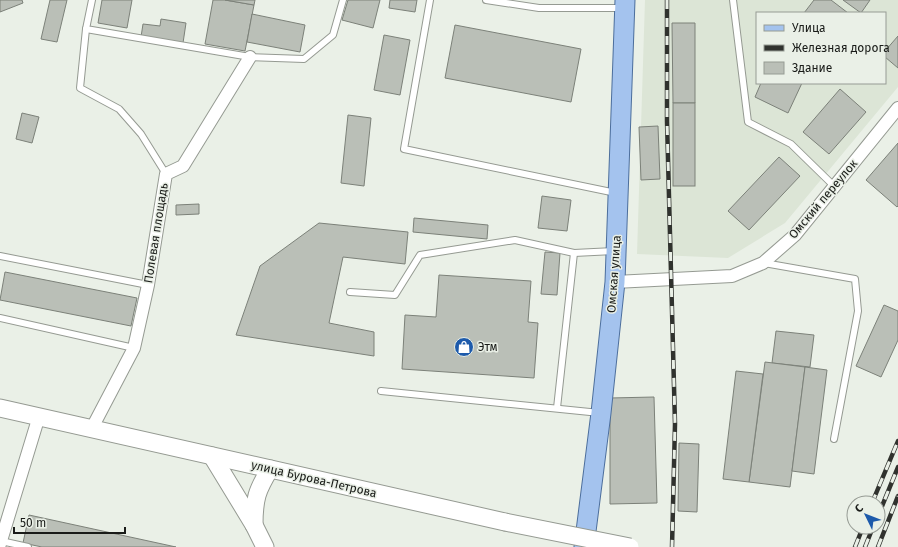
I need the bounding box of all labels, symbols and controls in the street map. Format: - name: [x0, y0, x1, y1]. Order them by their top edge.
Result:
- legend: [756, 12, 886, 84]
- text: Улица: [792, 21, 826, 35]
- text: Железная дорога: [792, 41, 890, 55]
- text: Здание: [792, 61, 832, 75]
- street label: Омский переулок: [786, 156, 861, 241]
- street label: Полевая площадь: [141, 182, 171, 284]
- street label: Омская улица: [604, 235, 624, 313]
- shop icon: Этм: [453, 336, 475, 358]
- place label: Этм: [478, 340, 498, 354]
- street label: улица Бурова-Петрова: [250, 458, 378, 500]
- north arrow: [846, 495, 886, 535]
- text: С: [852, 501, 866, 515]
- scale bar: [14, 509, 125, 535]
- text: 50 m: [20, 516, 46, 530]

